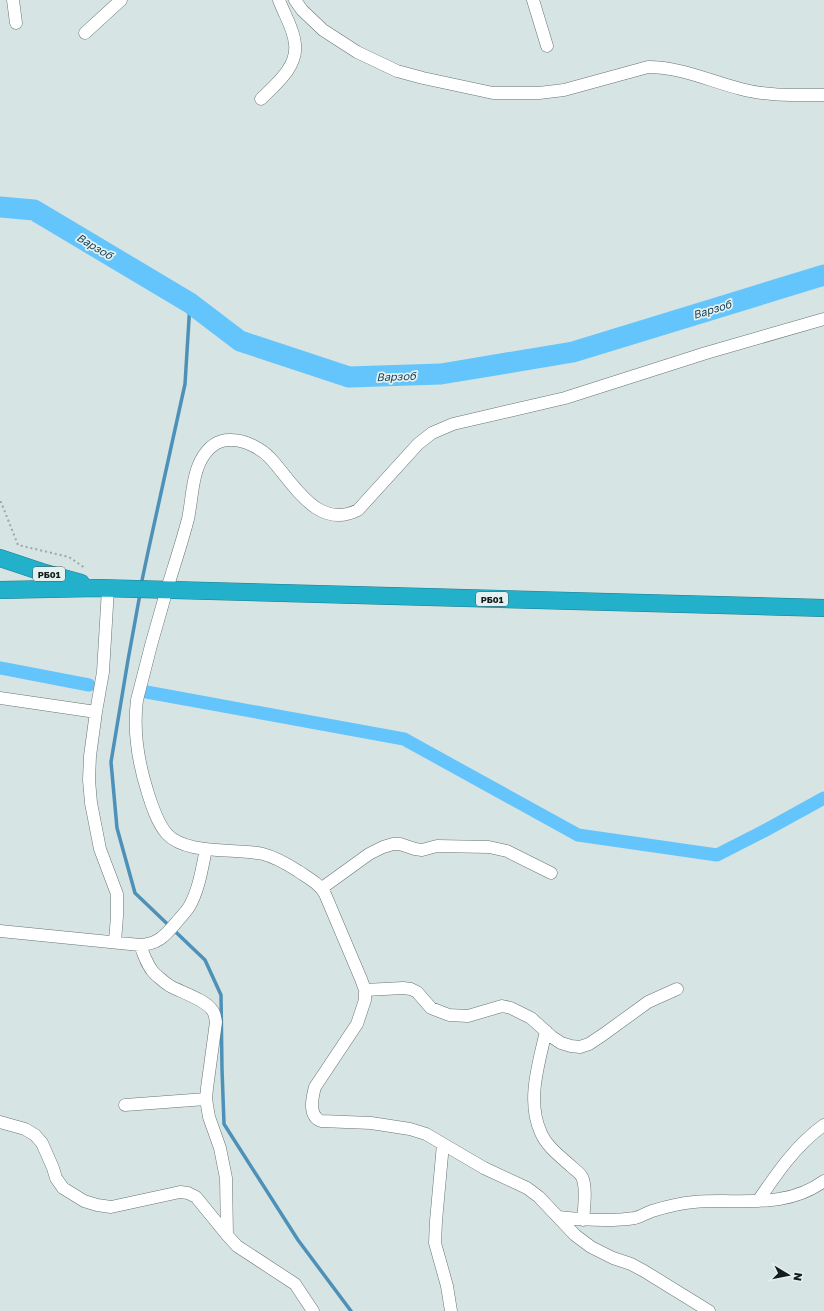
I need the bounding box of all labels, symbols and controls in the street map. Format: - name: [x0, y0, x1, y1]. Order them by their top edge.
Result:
- water label: Варзоб: [74, 230, 116, 263]
- water label: Варзоб: [691, 297, 734, 322]
- water label: Варзоб: [376, 369, 417, 384]
- road number: РБ01: [33, 567, 65, 581]
- road number: РБ01: [476, 592, 508, 606]
- north arrow: [768, 1255, 808, 1295]
- text: N: [791, 1272, 805, 1282]

